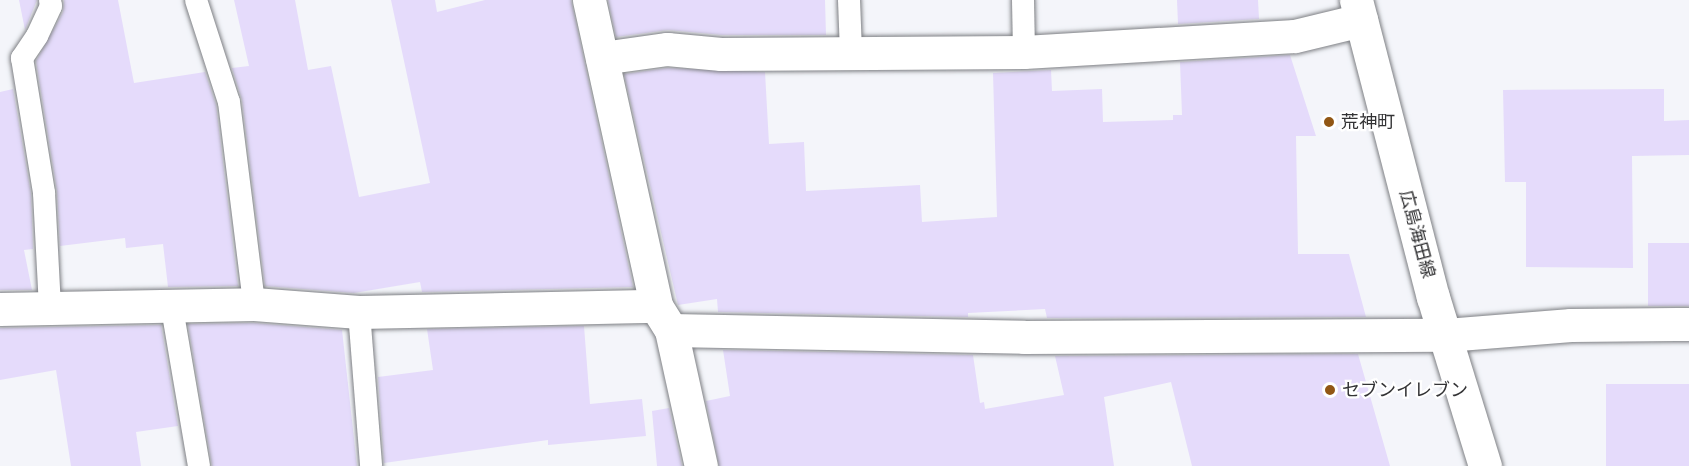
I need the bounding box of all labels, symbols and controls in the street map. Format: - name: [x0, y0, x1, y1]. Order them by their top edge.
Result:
- place label: 荒神町: [1341, 111, 1395, 133]
- marker: 荒神町: [1322, 115, 1336, 129]
- street label: 広島海田線: [1395, 188, 1439, 280]
- place label: セブンイレブン: [1342, 379, 1468, 401]
- marker: セブンイレブン: [1323, 383, 1337, 397]

